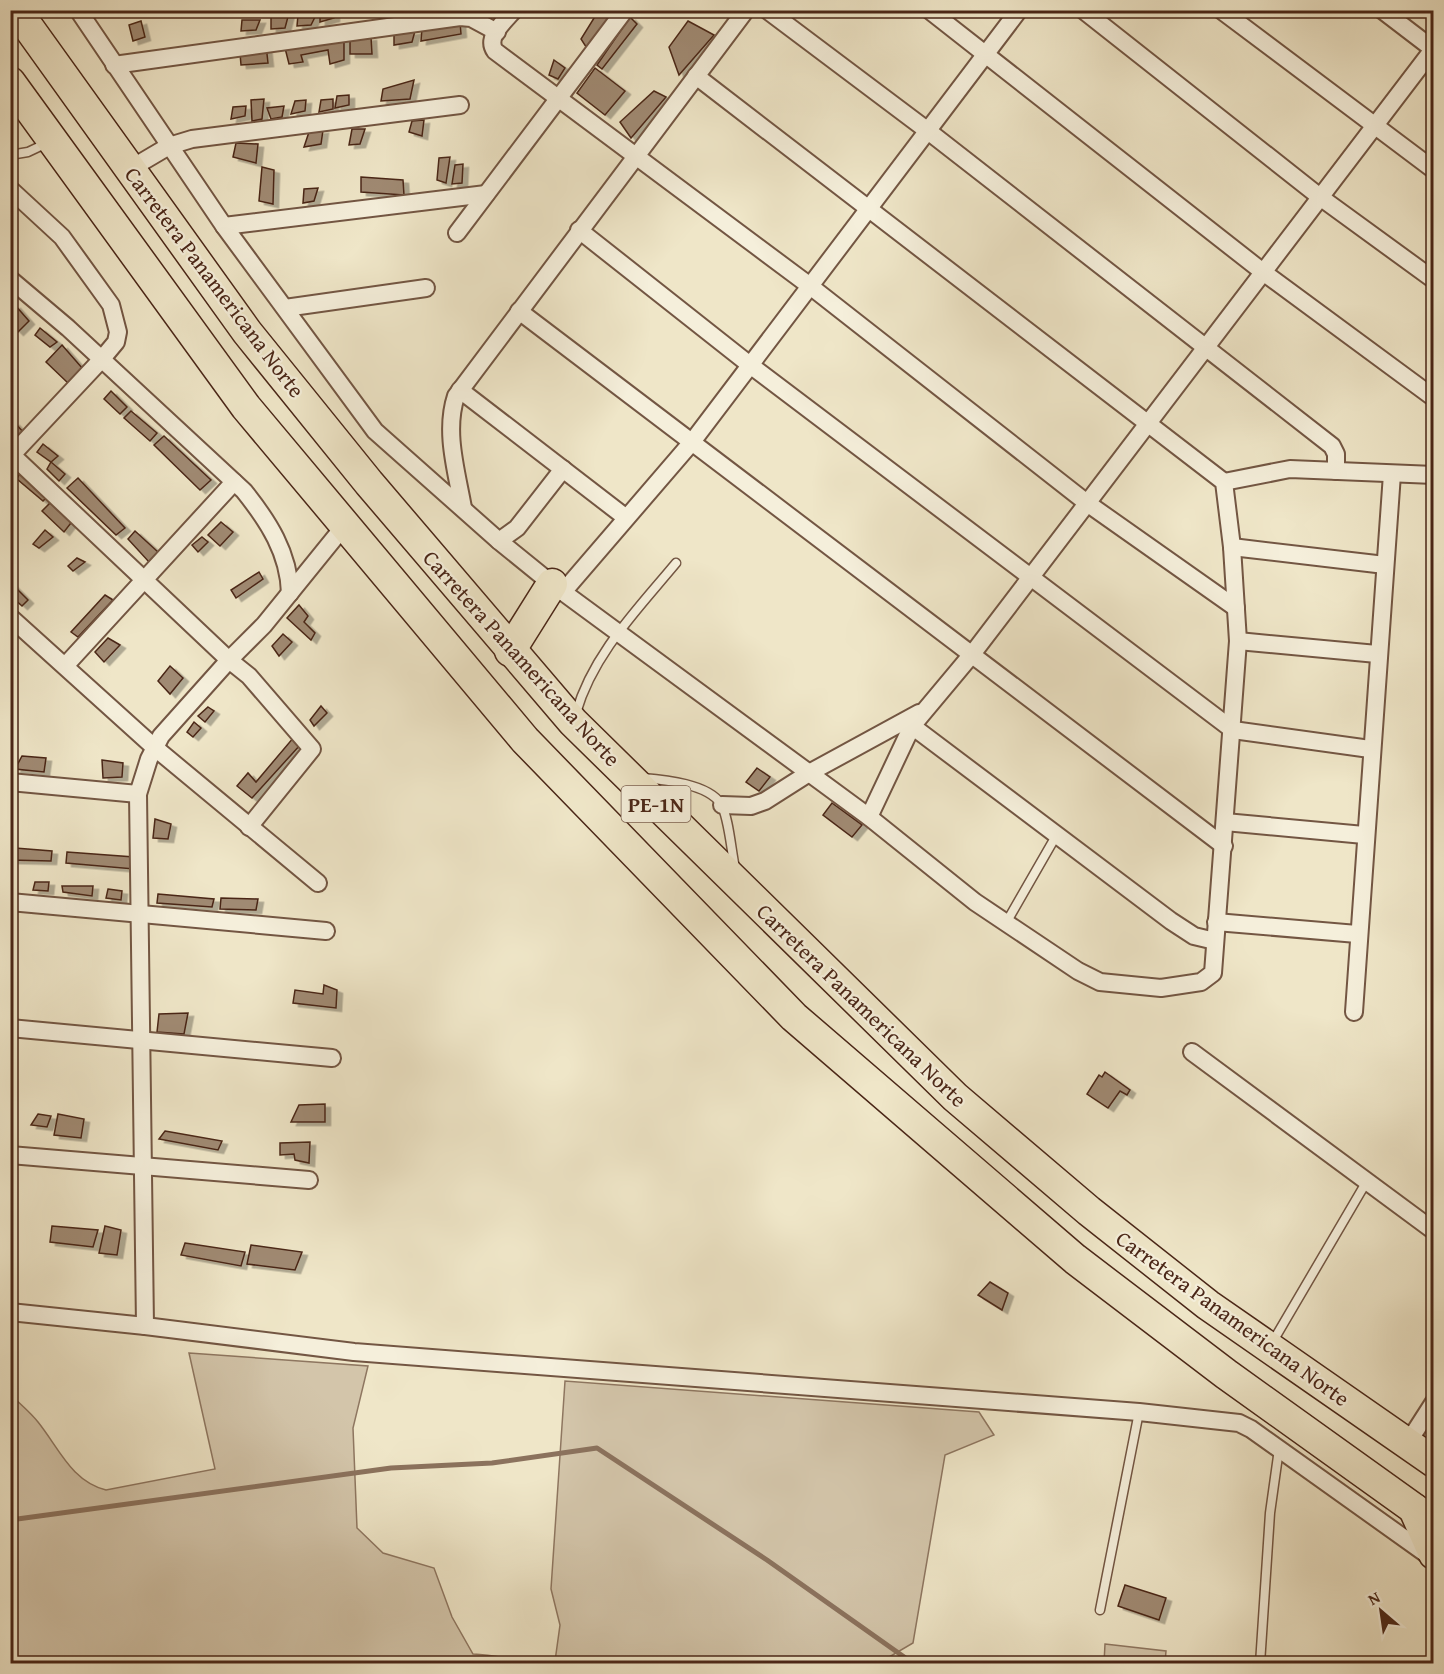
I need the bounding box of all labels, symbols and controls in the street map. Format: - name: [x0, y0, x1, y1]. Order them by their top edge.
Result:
- street label: Carretera Panamericana Norte: [117, 160, 313, 404]
- street label: Carretera Panamericana Norte: [416, 543, 628, 773]
- road number: PE-1N: [622, 786, 690, 822]
- street label: Carretera Panamericana Norte: [750, 896, 974, 1114]
- street label: Carretera Panamericana Norte: [1110, 1222, 1356, 1414]
- north arrow: [1351, 1581, 1411, 1641]
- text: N: [1363, 1585, 1384, 1611]

